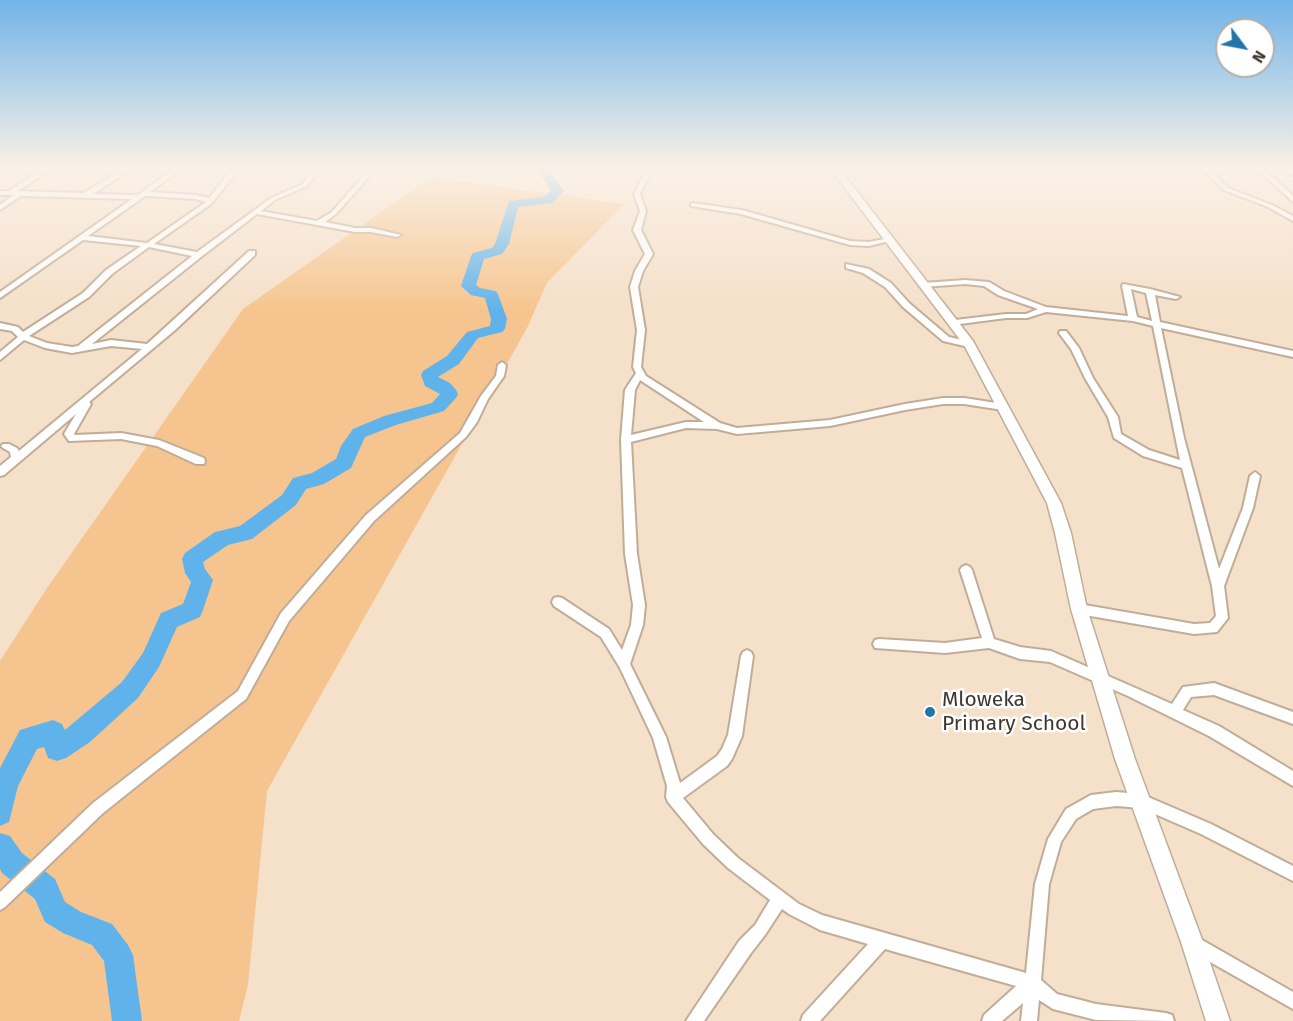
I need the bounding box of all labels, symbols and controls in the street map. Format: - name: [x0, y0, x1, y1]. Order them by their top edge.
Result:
- north arrow: [1215, 18, 1275, 78]
- text: N: [1248, 47, 1270, 66]
- place label: Mloweka Primary School: [942, 687, 1086, 737]
- marker: Mloweka Primary School: [923, 705, 937, 719]

